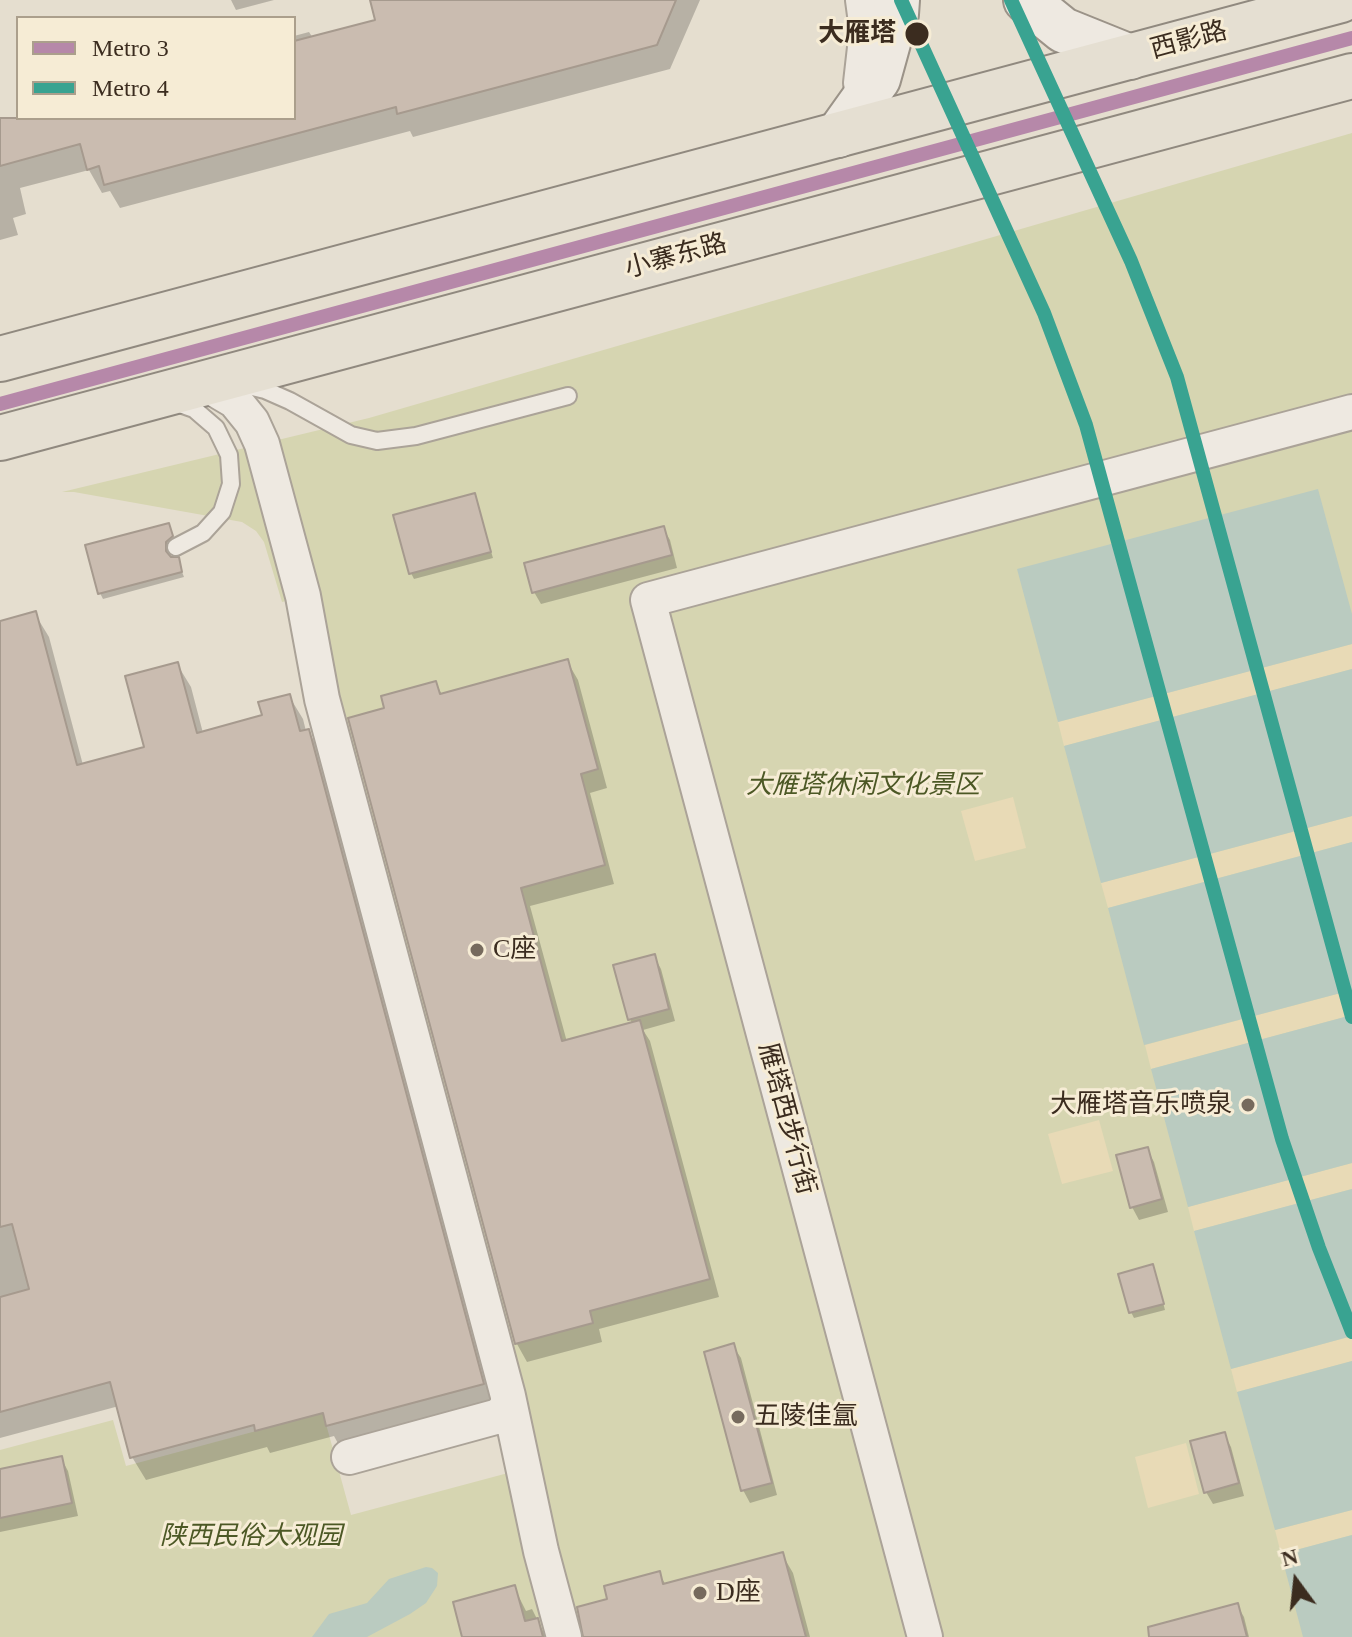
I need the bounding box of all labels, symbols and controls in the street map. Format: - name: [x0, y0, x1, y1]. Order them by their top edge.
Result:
- legend: [16, 16, 296, 120]
- street label: 西影路: [1147, 16, 1231, 66]
- place label: 大雁塔: [818, 18, 896, 50]
- marker: 大雁塔: [903, 20, 931, 48]
- text: Metro 3: [92, 35, 169, 61]
- text: Metro 4: [92, 75, 169, 101]
- street label: 小寨东路: [622, 228, 730, 286]
- park label: 大雁塔休闲文化景区: [746, 770, 980, 802]
- place label: C座: [493, 934, 536, 966]
- marker: C座: [468, 941, 486, 959]
- street label: 雁塔西步行街: [751, 1040, 821, 1198]
- place label: 大雁塔音乐喷泉: [1050, 1089, 1232, 1121]
- marker: 大雁塔音乐喷泉: [1239, 1096, 1257, 1114]
- place label: 五陵佳氲: [754, 1401, 858, 1433]
- marker: 五陵佳氲: [729, 1408, 747, 1426]
- park label: 陕西民俗大观园: [160, 1521, 342, 1553]
- north arrow: [1256, 1541, 1336, 1621]
- text: N: [1279, 1543, 1301, 1571]
- place label: D座: [716, 1577, 761, 1609]
- marker: D座: [691, 1584, 709, 1602]

